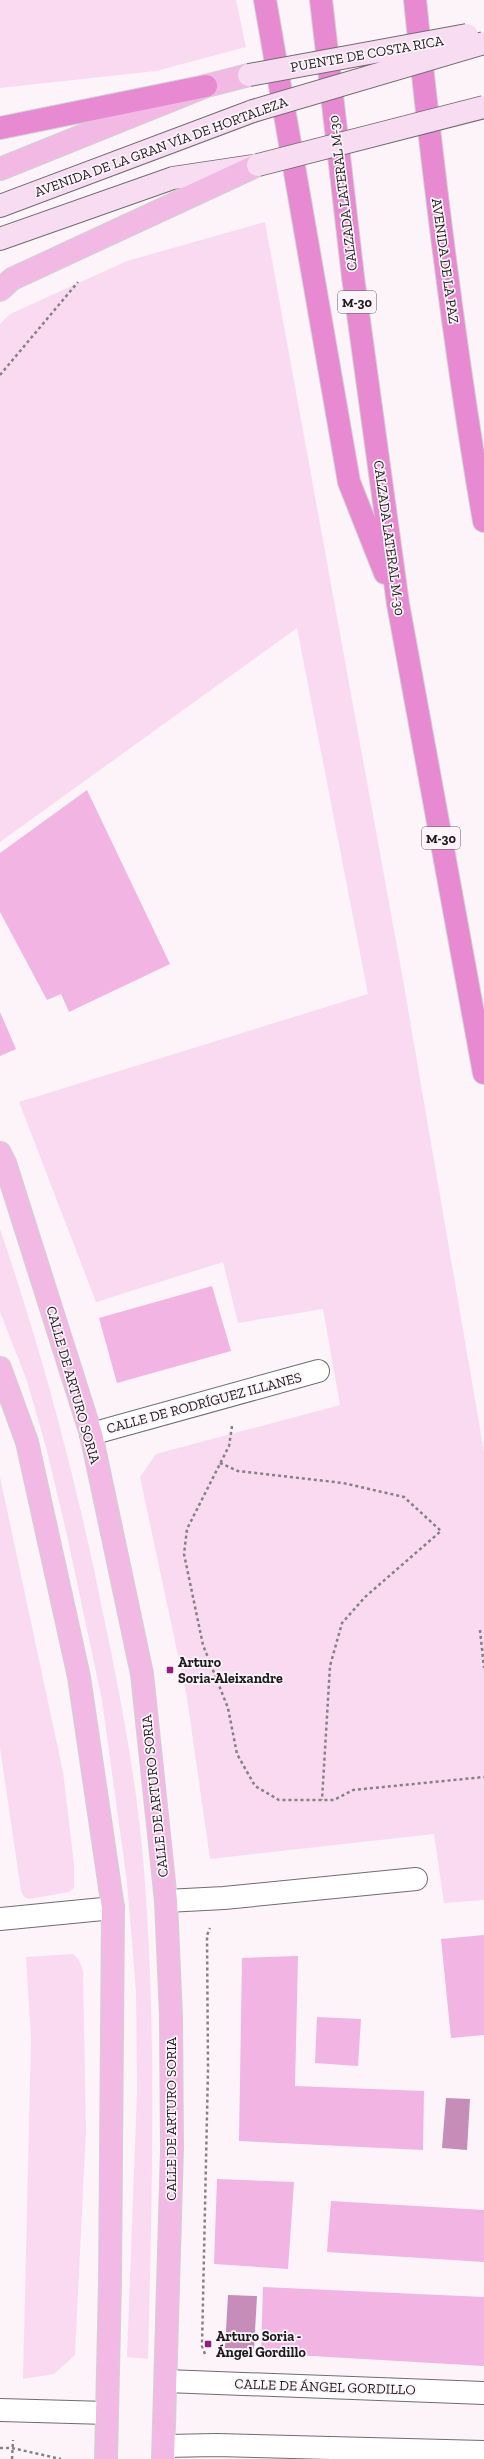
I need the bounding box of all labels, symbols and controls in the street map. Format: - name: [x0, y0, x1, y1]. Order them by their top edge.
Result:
- street label: PUENTE DE COSTA RICA: [289, 32, 446, 76]
- street label: AVENIDA DE LA GRAN VÍA DE HORTALEZA: [32, 93, 291, 201]
- street label: CALZADA LATERAL M-30: [325, 114, 361, 272]
- street label: AVENIDA DE LA PAZ: [428, 197, 462, 325]
- road number: M-30: [338, 291, 376, 313]
- street label: CALZADA LATERAL M-30: [370, 459, 408, 617]
- road number: M-30: [422, 827, 460, 849]
- street label: CALLE DE ARTURO SORIA: [42, 1304, 104, 1467]
- street label: CALLE DE RODRÍGUEZ ILLANES: [105, 1369, 303, 1437]
- place label: Arturo Soria-Aleixandre: [178, 1654, 283, 1687]
- marker: Arturo Soria-Aleixandre: [165, 1665, 175, 1675]
- street label: CALLE DE ARTURO SORIA: [138, 1713, 172, 1878]
- street label: CALLE DE ARTURO SORIA: [163, 2036, 180, 2201]
- place label: Arturo Soria - Ángel Gordillo: [216, 2328, 306, 2361]
- marker: Arturo Soria - Ángel Gordillo: [203, 2339, 213, 2349]
- street label: CALLE DE ÁNGEL GORDILLO: [234, 2375, 416, 2399]

